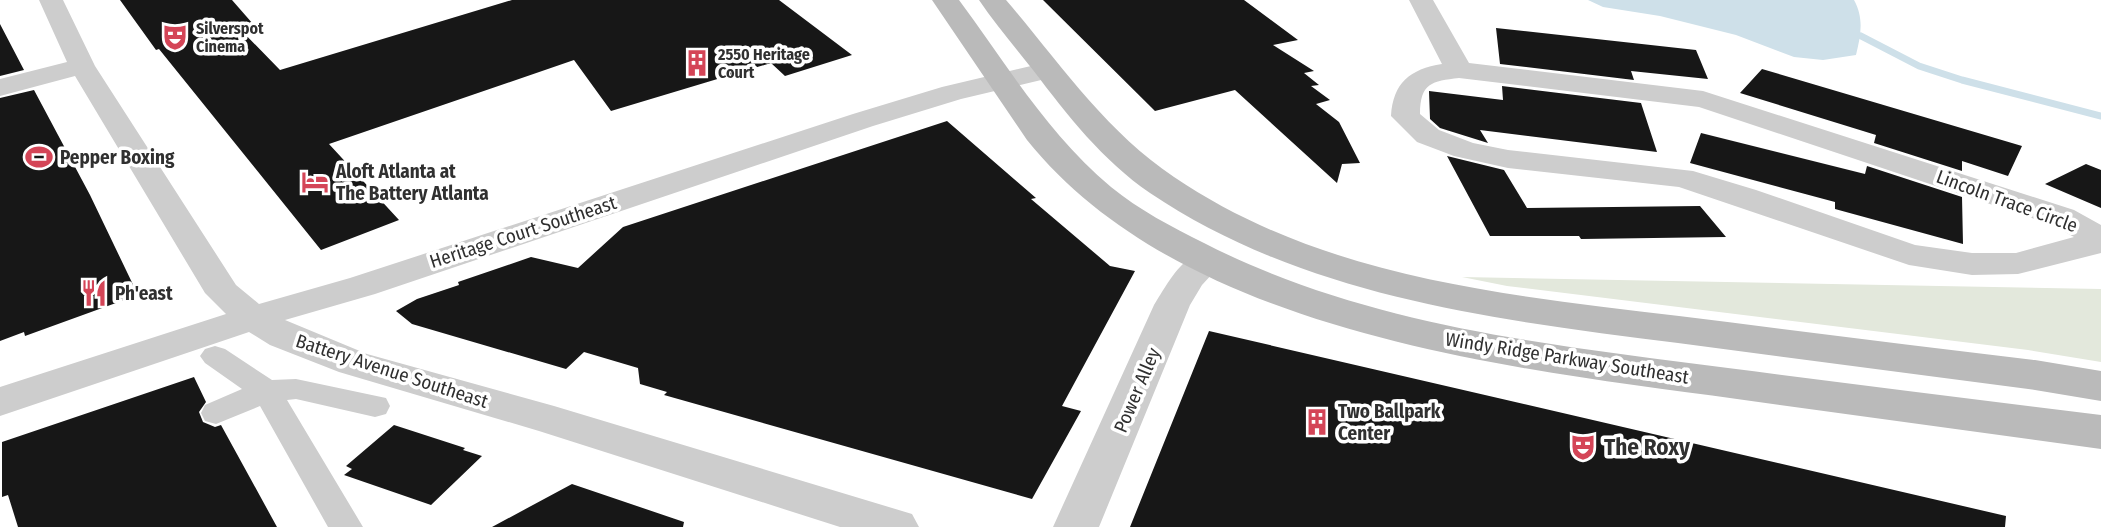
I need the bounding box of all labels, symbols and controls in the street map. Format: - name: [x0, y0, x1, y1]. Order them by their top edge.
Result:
- place label: Silverspot Cinema: [196, 19, 264, 56]
- theatre icon: Silverspot Cinema: [160, 22, 190, 52]
- place label: 2550 Heritage Court: [717, 45, 810, 82]
- building icon: 2550 Heritage Court: [682, 48, 712, 78]
- sports icon: Pepper Boxing: [24, 142, 54, 172]
- place label: Pepper Boxing: [60, 146, 175, 169]
- place label: Aloft Atlanta at The Battery Atlanta: [335, 160, 489, 205]
- street label: Lincoln Trace Circle: [1933, 165, 2081, 237]
- hotel icon: Aloft Atlanta at The Battery Atlanta: [300, 167, 330, 197]
- street label: Heritage Court Southeast: [427, 191, 620, 273]
- restaurant icon: Ph'east: [79, 278, 109, 308]
- place label: Ph'east: [115, 282, 173, 305]
- street label: Windy Ridge Parkway Southeast: [1444, 327, 1691, 389]
- street label: Battery Avenue Southeast: [293, 329, 492, 413]
- street label: Power Alley: [1109, 344, 1165, 436]
- place label: Two Ballpark Center: [1338, 400, 1441, 445]
- building icon: Two Ballpark Center: [1302, 407, 1332, 437]
- theatre icon: The Roxy: [1568, 432, 1598, 462]
- place label: The Roxy: [1604, 433, 1691, 461]

